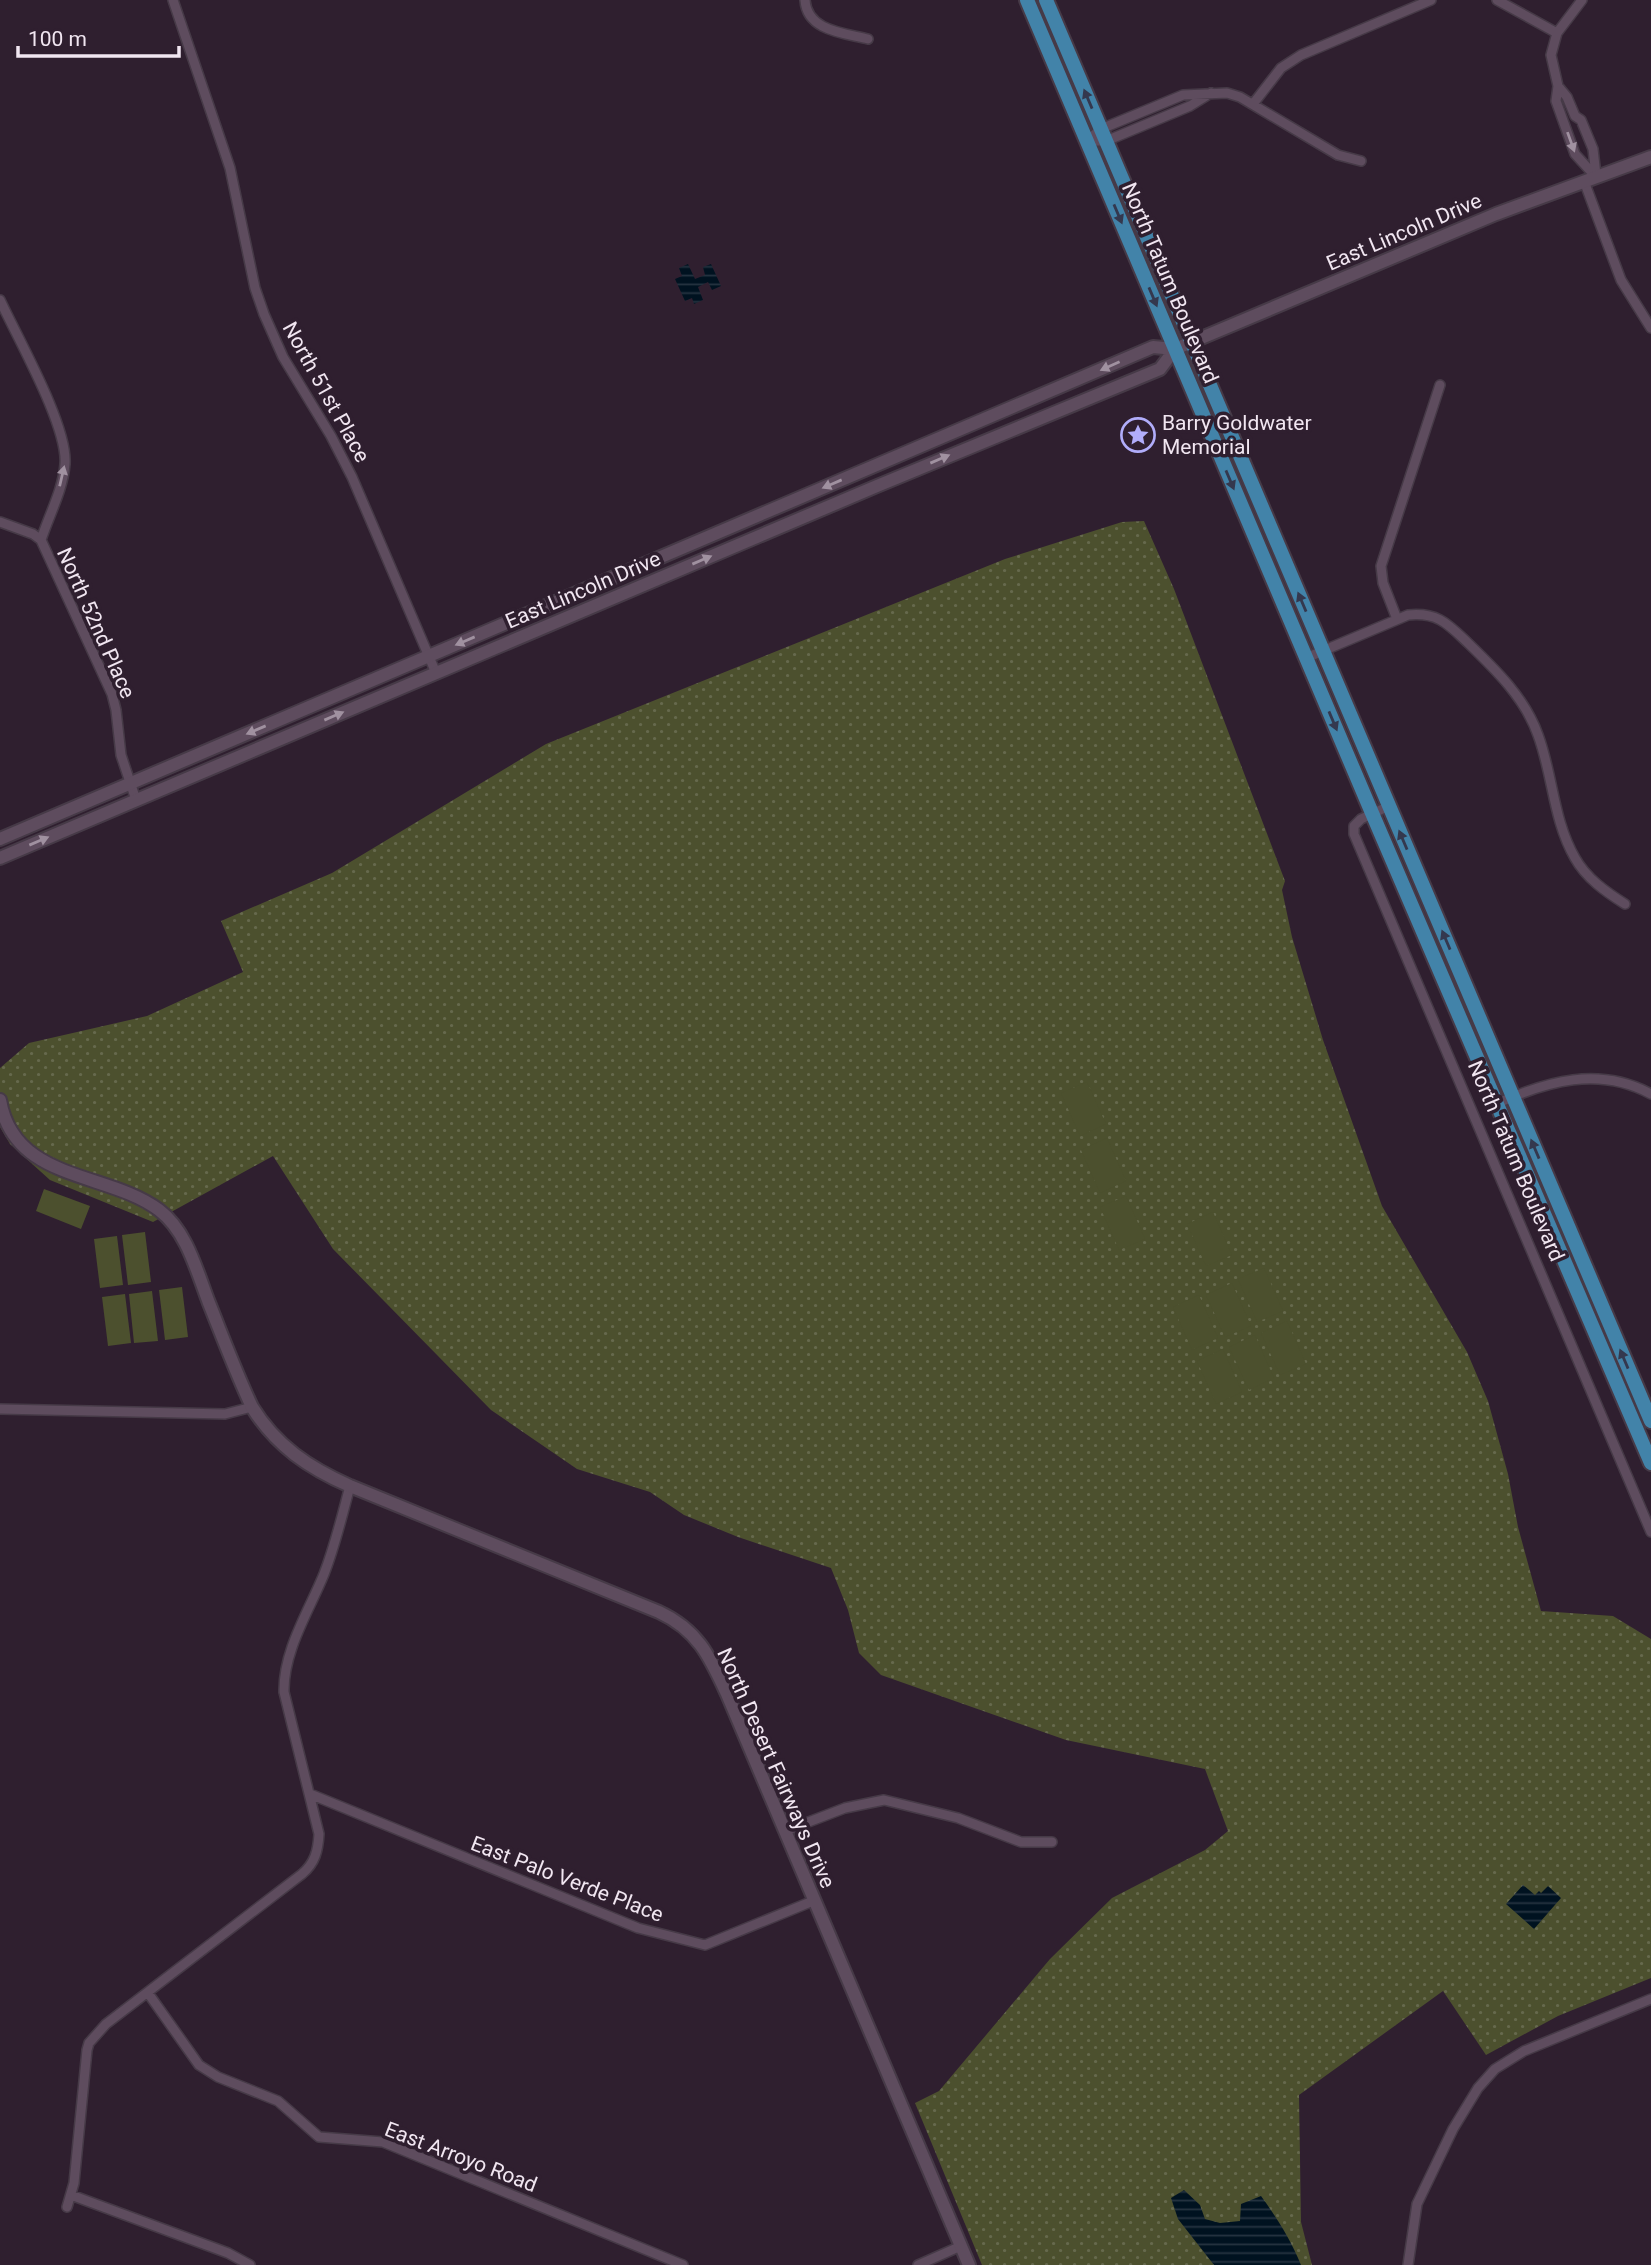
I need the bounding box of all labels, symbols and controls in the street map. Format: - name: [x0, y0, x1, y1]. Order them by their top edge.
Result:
- scale bar: [18, 14, 178, 58]
- text: 100 m: [28, 27, 87, 51]
- one-way arrow: [1082, 89, 1093, 110]
- one-way arrow: [1566, 132, 1577, 153]
- street label: North Tatum Boulevard: [1117, 179, 1223, 387]
- street label: East Lincoln Drive: [1323, 188, 1485, 276]
- one-way arrow: [1112, 204, 1124, 224]
- one-way arrow: [1147, 286, 1158, 307]
- street label: North 51st Place: [278, 318, 374, 466]
- one-way arrow: [1100, 361, 1121, 372]
- place label: Barry Goldwater Memorial: [1162, 411, 1312, 459]
- place icon: Barry Goldwater Memorial: [1119, 416, 1157, 454]
- one-way arrow: [929, 453, 950, 464]
- one-way arrow: [57, 465, 68, 487]
- one-way arrow: [1225, 469, 1236, 490]
- one-way arrow: [822, 479, 843, 490]
- street label: North 52nd Place: [52, 544, 140, 702]
- street label: East Lincoln Drive: [502, 546, 664, 634]
- one-way arrow: [692, 555, 713, 566]
- one-way arrow: [1297, 591, 1308, 612]
- one-way arrow: [455, 636, 476, 647]
- one-way arrow: [324, 710, 345, 721]
- one-way arrow: [1327, 711, 1339, 731]
- one-way arrow: [246, 724, 266, 736]
- one-way arrow: [1398, 829, 1409, 850]
- one-way arrow: [29, 836, 50, 847]
- one-way arrow: [1440, 930, 1452, 950]
- street label: North Tatum Boulevard: [1463, 1057, 1569, 1265]
- one-way arrow: [1529, 1139, 1540, 1160]
- one-way arrow: [1618, 1348, 1629, 1369]
- street label: North Desert Fairways Drive: [712, 1644, 840, 1892]
- street label: East Palo Verde Place: [467, 1831, 667, 1927]
- street label: East Arroyo Road: [382, 2117, 540, 2197]

